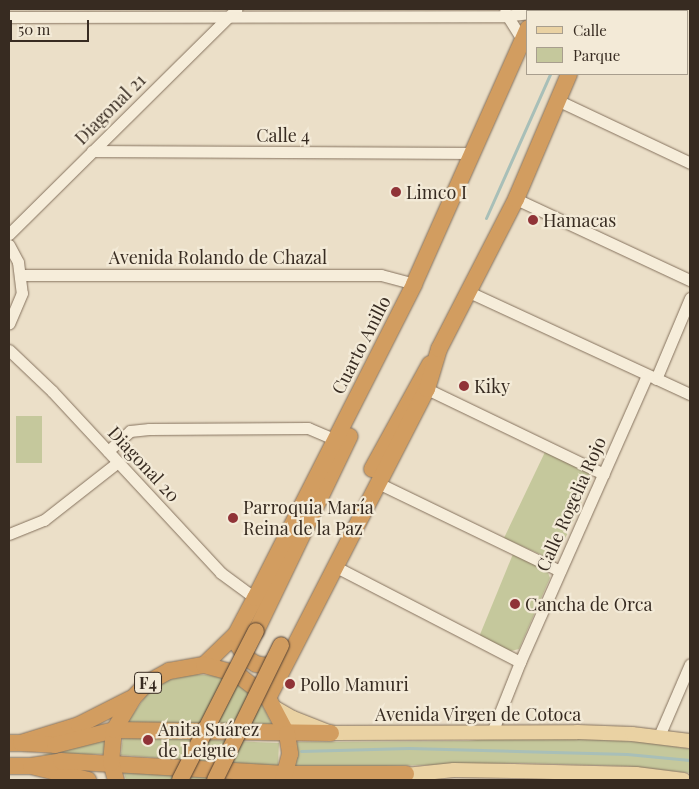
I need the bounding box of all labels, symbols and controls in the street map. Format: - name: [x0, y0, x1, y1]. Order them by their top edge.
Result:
- scale bar: [12, 10, 91, 42]
- legend: [526, 10, 689, 75]
- text: 50 m: [18, 19, 50, 39]
- text: Calle: [573, 20, 607, 40]
- text: Parque: [573, 45, 620, 65]
- street label: Diagonal 21: [70, 69, 150, 149]
- street label: Calle 4: [256, 124, 310, 146]
- place label: Limco I: [406, 181, 467, 203]
- marker: Limco I: [390, 186, 402, 198]
- place label: Hamacas: [543, 209, 616, 231]
- marker: Hamacas: [527, 214, 539, 226]
- street label: Avenida Rolando de Chazal: [109, 246, 327, 268]
- street label: Cuarto Anillo: [327, 292, 395, 398]
- place label: Kiky: [474, 375, 510, 397]
- marker: Kiky: [458, 380, 470, 392]
- street label: Diagonal 20: [104, 422, 184, 506]
- street label: Calle Rogelia Rojo: [532, 433, 610, 575]
- place label: Parroquia María Reina de la Paz: [243, 497, 374, 540]
- marker: Parroquia María Reina de la Paz: [227, 512, 239, 524]
- place label: Cancha de Orca: [525, 593, 653, 615]
- marker: Cancha de Orca: [509, 598, 521, 610]
- road number: F4: [133, 670, 163, 696]
- place label: Pollo Mamuri: [300, 673, 409, 695]
- marker: Pollo Mamuri: [284, 678, 296, 690]
- street label: Avenida Virgen de Cotoca: [374, 703, 582, 725]
- place label: Anita Suárez de Leigue: [158, 719, 260, 762]
- marker: Anita Suárez de Leigue: [142, 734, 154, 746]

